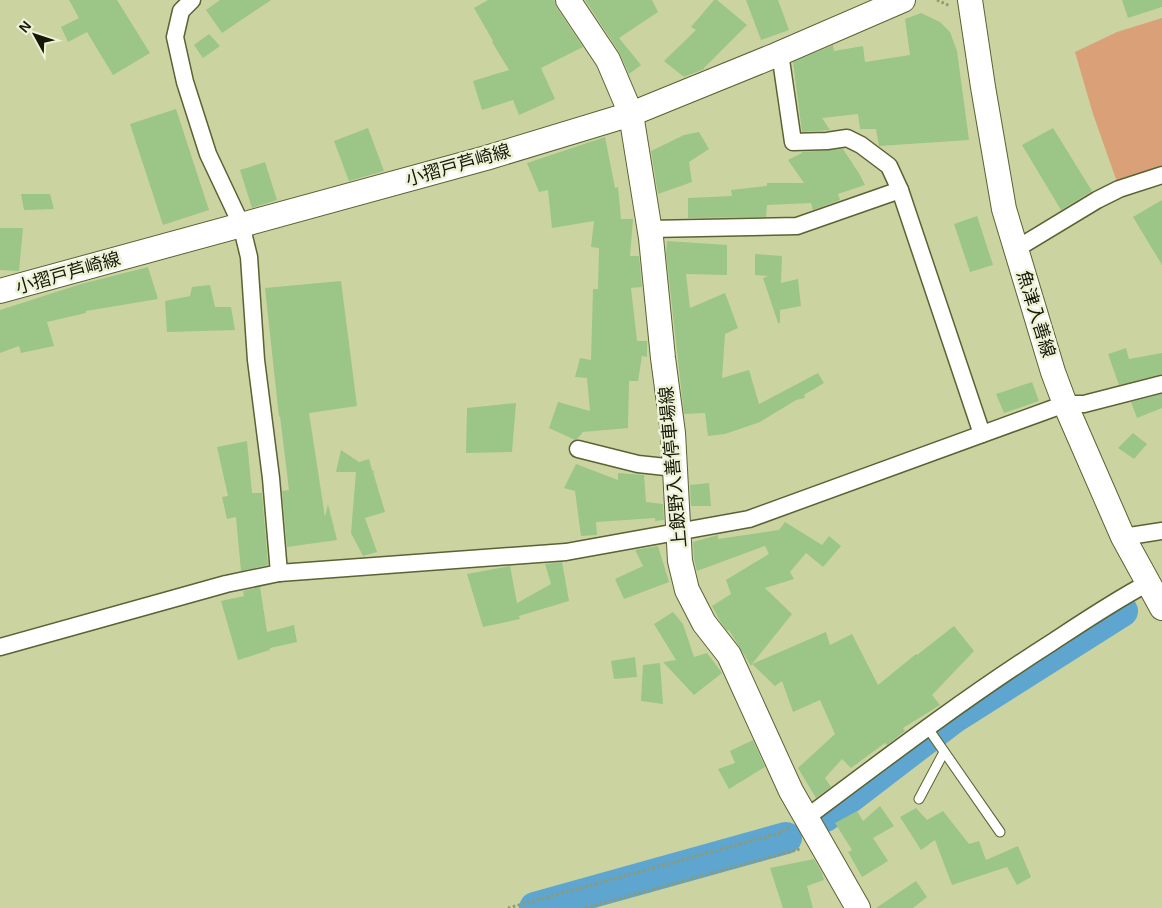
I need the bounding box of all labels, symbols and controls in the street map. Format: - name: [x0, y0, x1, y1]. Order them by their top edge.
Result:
- north arrow: [10, 10, 60, 60]
- text: N: [16, 18, 34, 36]
- street label: 小摺戸芦崎線: [403, 141, 513, 189]
- street label: 小摺戸芦崎線: [13, 249, 123, 297]
- street label: 魚津入善線: [1013, 268, 1059, 360]
- street label: 上飯野入善停車場線: [656, 385, 690, 549]

